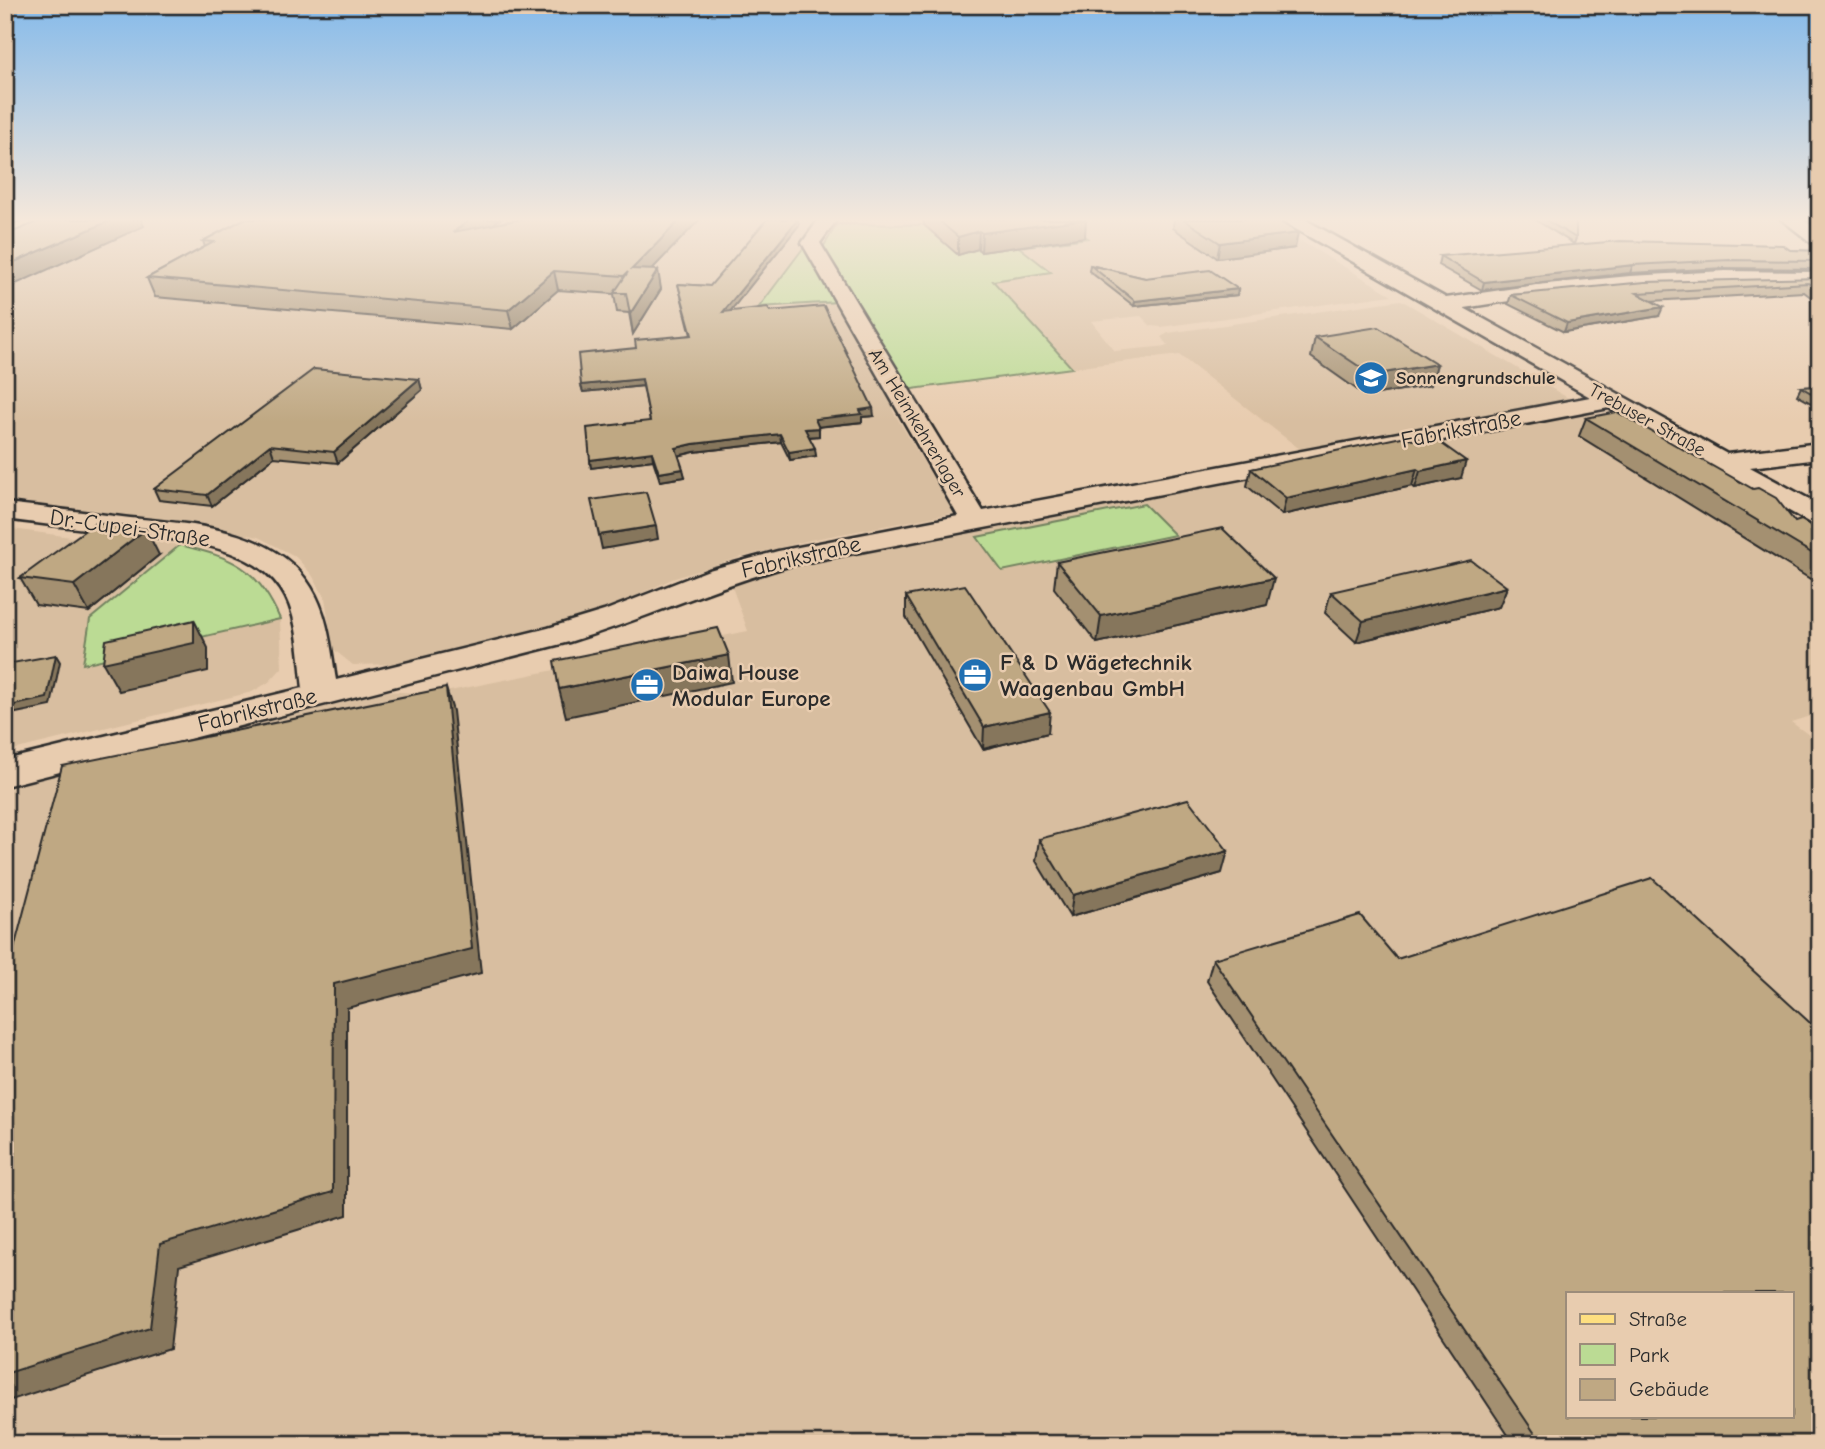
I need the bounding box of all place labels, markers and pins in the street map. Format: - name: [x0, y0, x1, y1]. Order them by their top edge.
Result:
- school or university icon: Sonnengrundschule: [1352, 359, 1390, 397]
- place label: Sonnengrundschule: [1396, 367, 1555, 389]
- place label: F & D Wägetechnik Waagenbau GmbH: [1000, 649, 1192, 702]
- office icon: F & D Wägetechnik Waagenbau GmbH: [956, 656, 994, 694]
- place label: Daiwa House Modular Europe: [672, 659, 831, 712]
- office icon: Daiwa House Modular Europe: [628, 666, 666, 704]

